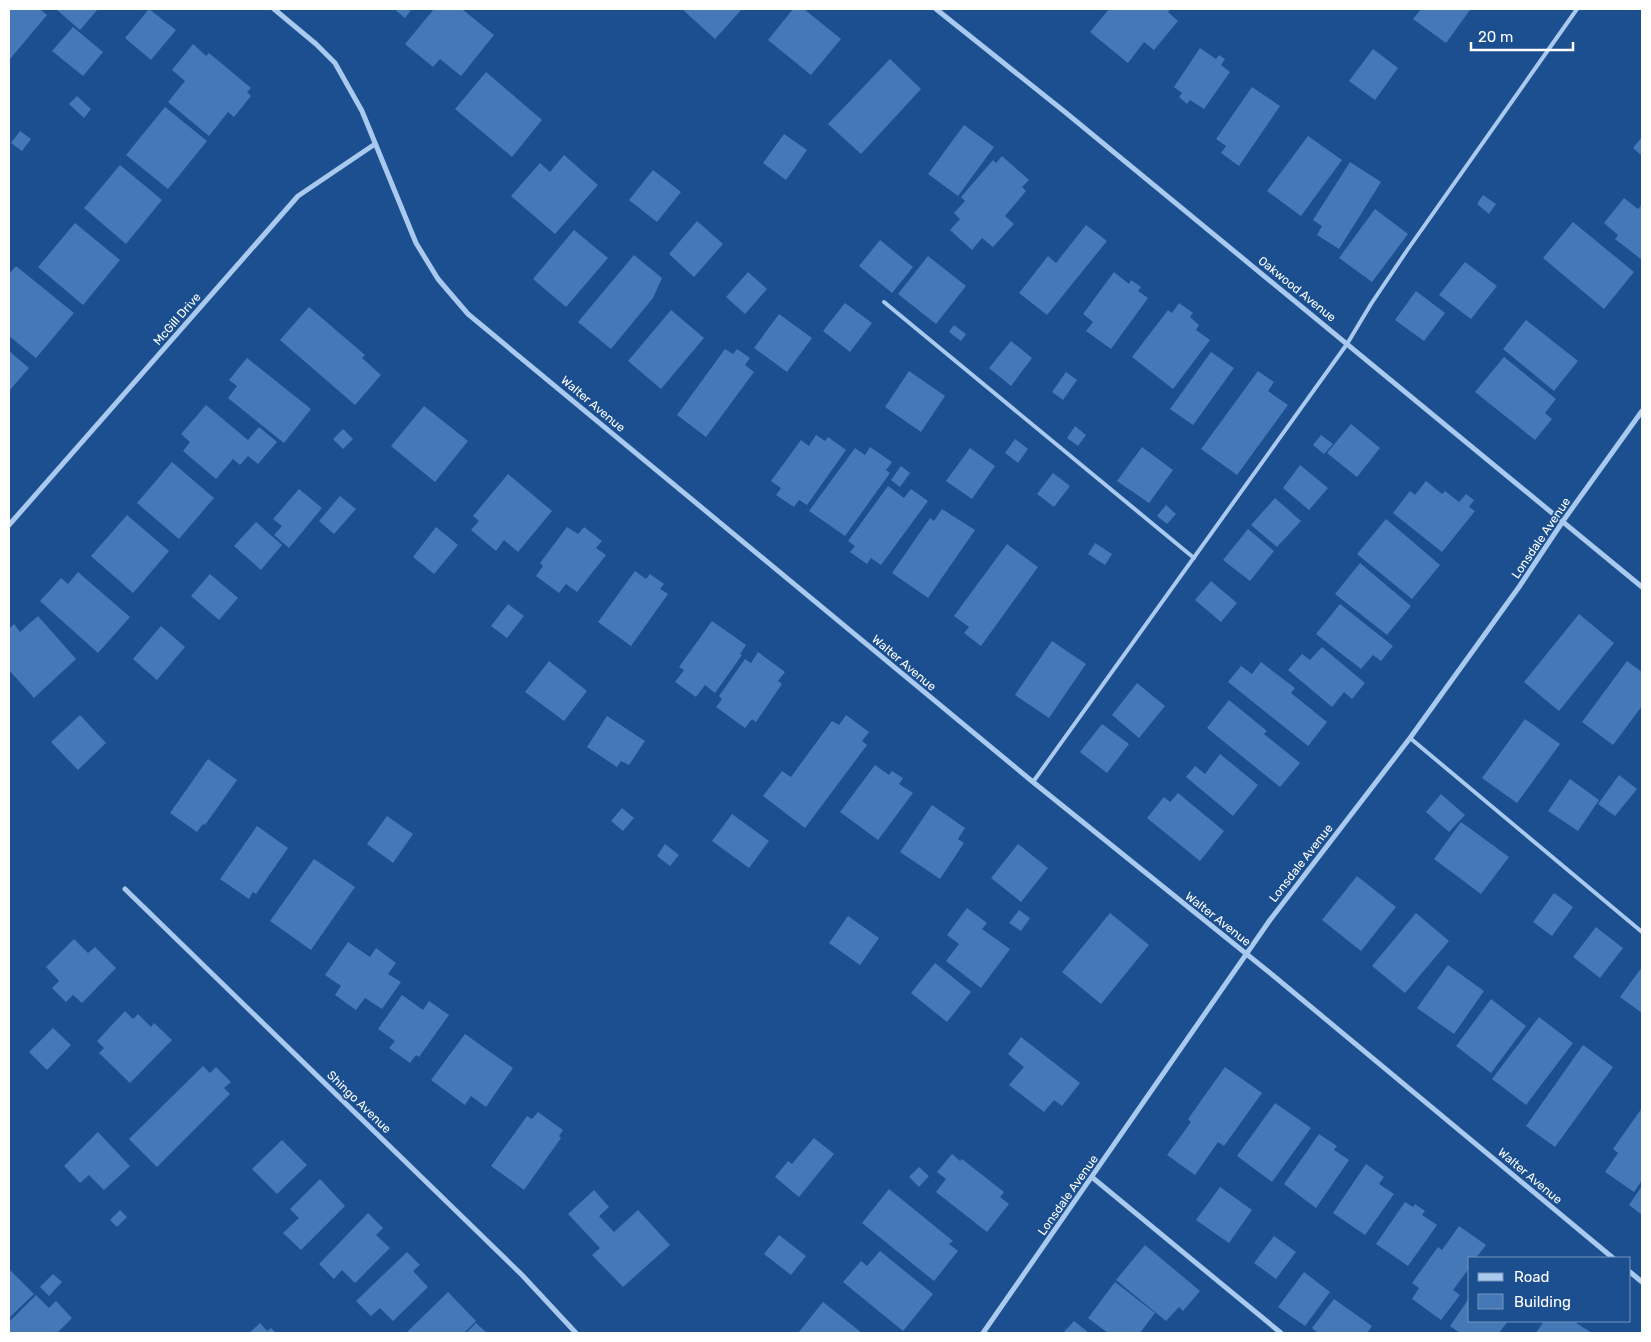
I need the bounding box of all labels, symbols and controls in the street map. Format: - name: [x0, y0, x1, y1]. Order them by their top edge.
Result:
- scale bar: [1471, 20, 1574, 52]
- text: 20 m: [1478, 28, 1513, 46]
- street label: Oakwood Avenue: [1255, 253, 1339, 325]
- street label: McGill Drive: [150, 290, 204, 348]
- street label: Walter Avenue: [558, 373, 628, 435]
- street label: Lonsdale Avenue: [1509, 494, 1574, 581]
- street label: Walter Avenue: [869, 632, 939, 694]
- street label: Lonsdale Avenue: [1266, 821, 1336, 905]
- street label: Walter Avenue: [1182, 889, 1254, 949]
- street label: Shingo Avenue: [324, 1068, 394, 1136]
- street label: Walter Avenue: [1495, 1145, 1565, 1207]
- street label: Lonsdale Avenue: [1035, 1152, 1101, 1238]
- legend: [1468, 1257, 1631, 1322]
- text: Road: [1514, 1268, 1550, 1286]
- text: Building: [1514, 1293, 1571, 1311]

